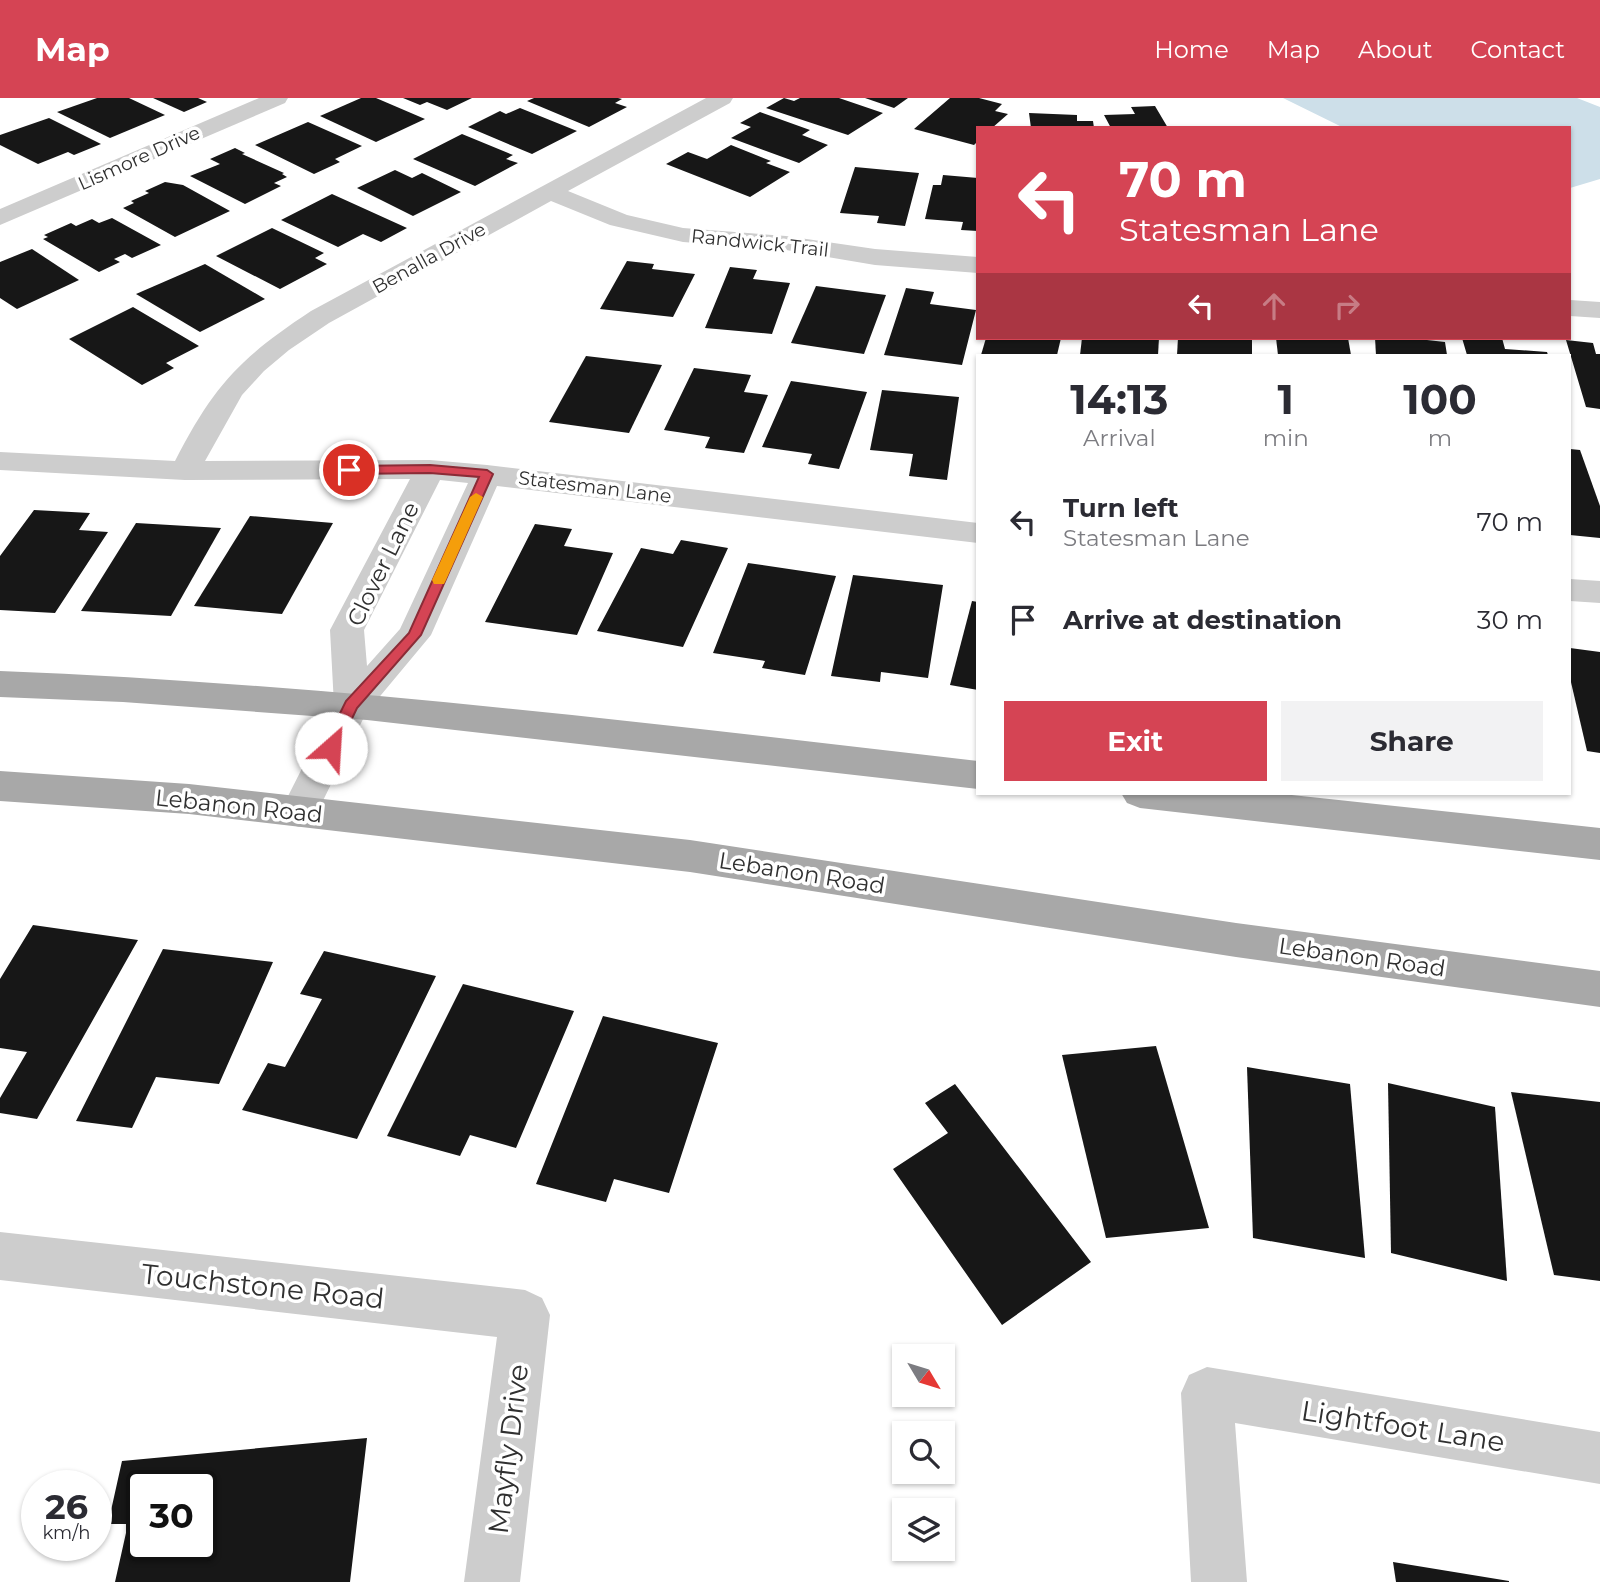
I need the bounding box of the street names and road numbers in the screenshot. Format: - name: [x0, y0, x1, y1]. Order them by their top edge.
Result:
- street label: Lismore Drive: [74, 121, 204, 195]
- street label: Benalla Drive: [368, 217, 490, 299]
- street label: Randwick Trail: [690, 224, 830, 262]
- street label: Statesman Lane: [517, 466, 673, 508]
- street label: Clover Lane: [341, 497, 425, 631]
- street label: Lebanon Road: [154, 783, 324, 829]
- street label: Lebanon Road: [717, 846, 887, 900]
- street label: Lebanon Road: [1277, 931, 1447, 983]
- street label: Touchstone Road: [140, 1256, 386, 1316]
- street label: Mayfly Drive: [481, 1362, 535, 1536]
- street label: Lightfoot Lane: [1299, 1393, 1507, 1459]

